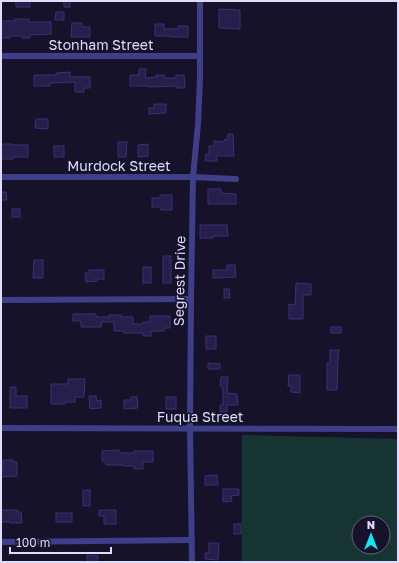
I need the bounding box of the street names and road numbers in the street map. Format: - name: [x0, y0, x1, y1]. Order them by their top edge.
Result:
- street label: Stonham Street: [48, 36, 154, 53]
- street label: Murdock Street: [67, 157, 171, 174]
- street label: Segrest Drive: [170, 236, 188, 326]
- street label: Fuqua Street: [157, 408, 243, 425]

